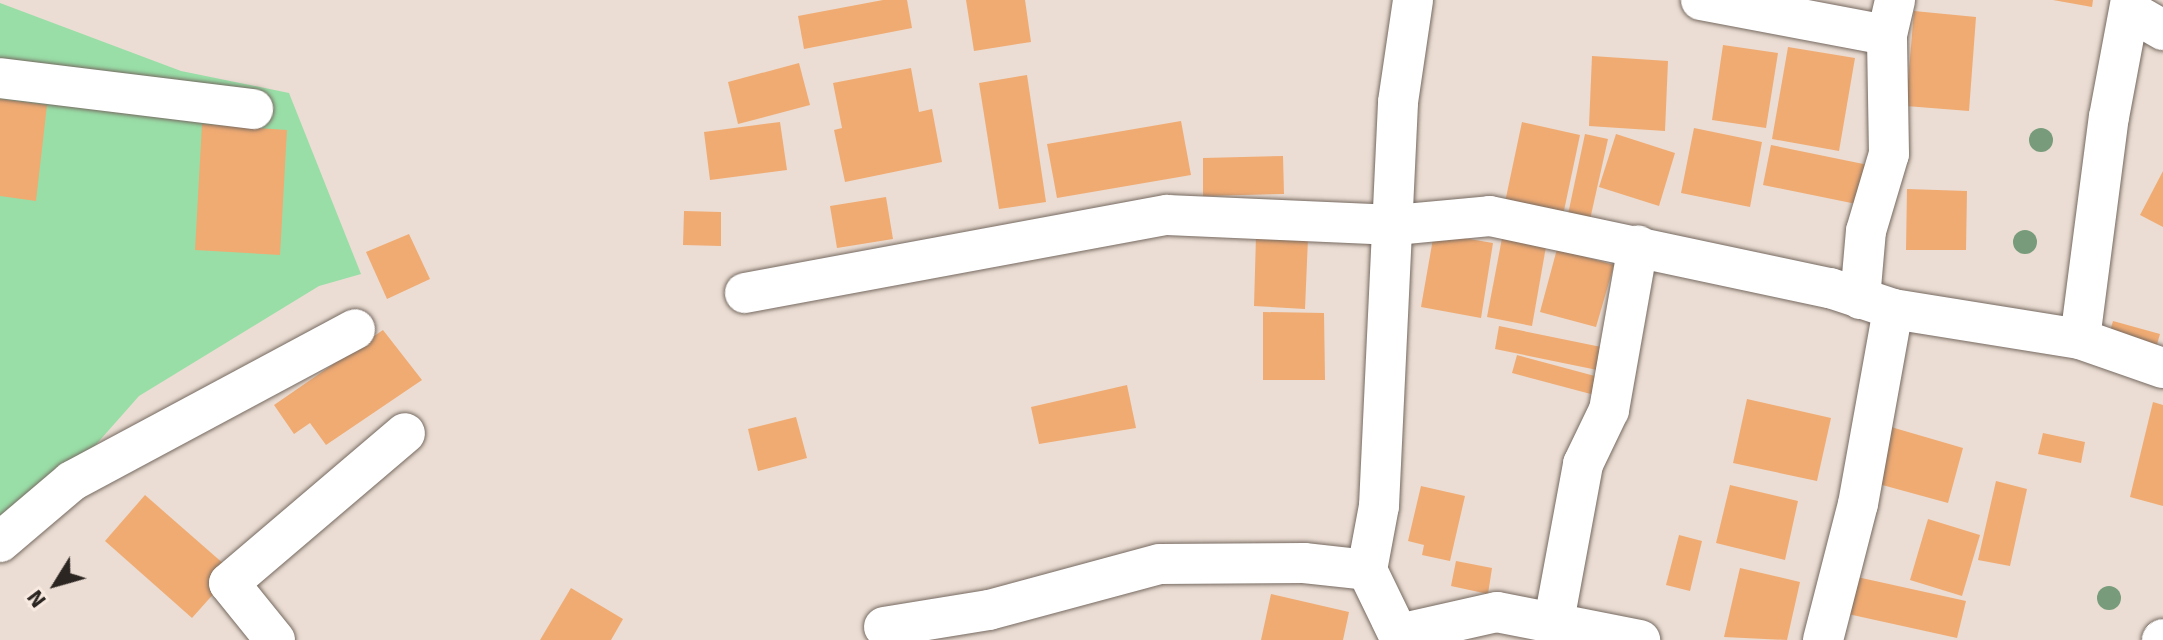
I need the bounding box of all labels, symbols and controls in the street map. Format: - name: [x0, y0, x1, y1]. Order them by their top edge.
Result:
- north arrow: [16, 544, 96, 624]
- text: N: [21, 585, 52, 613]

